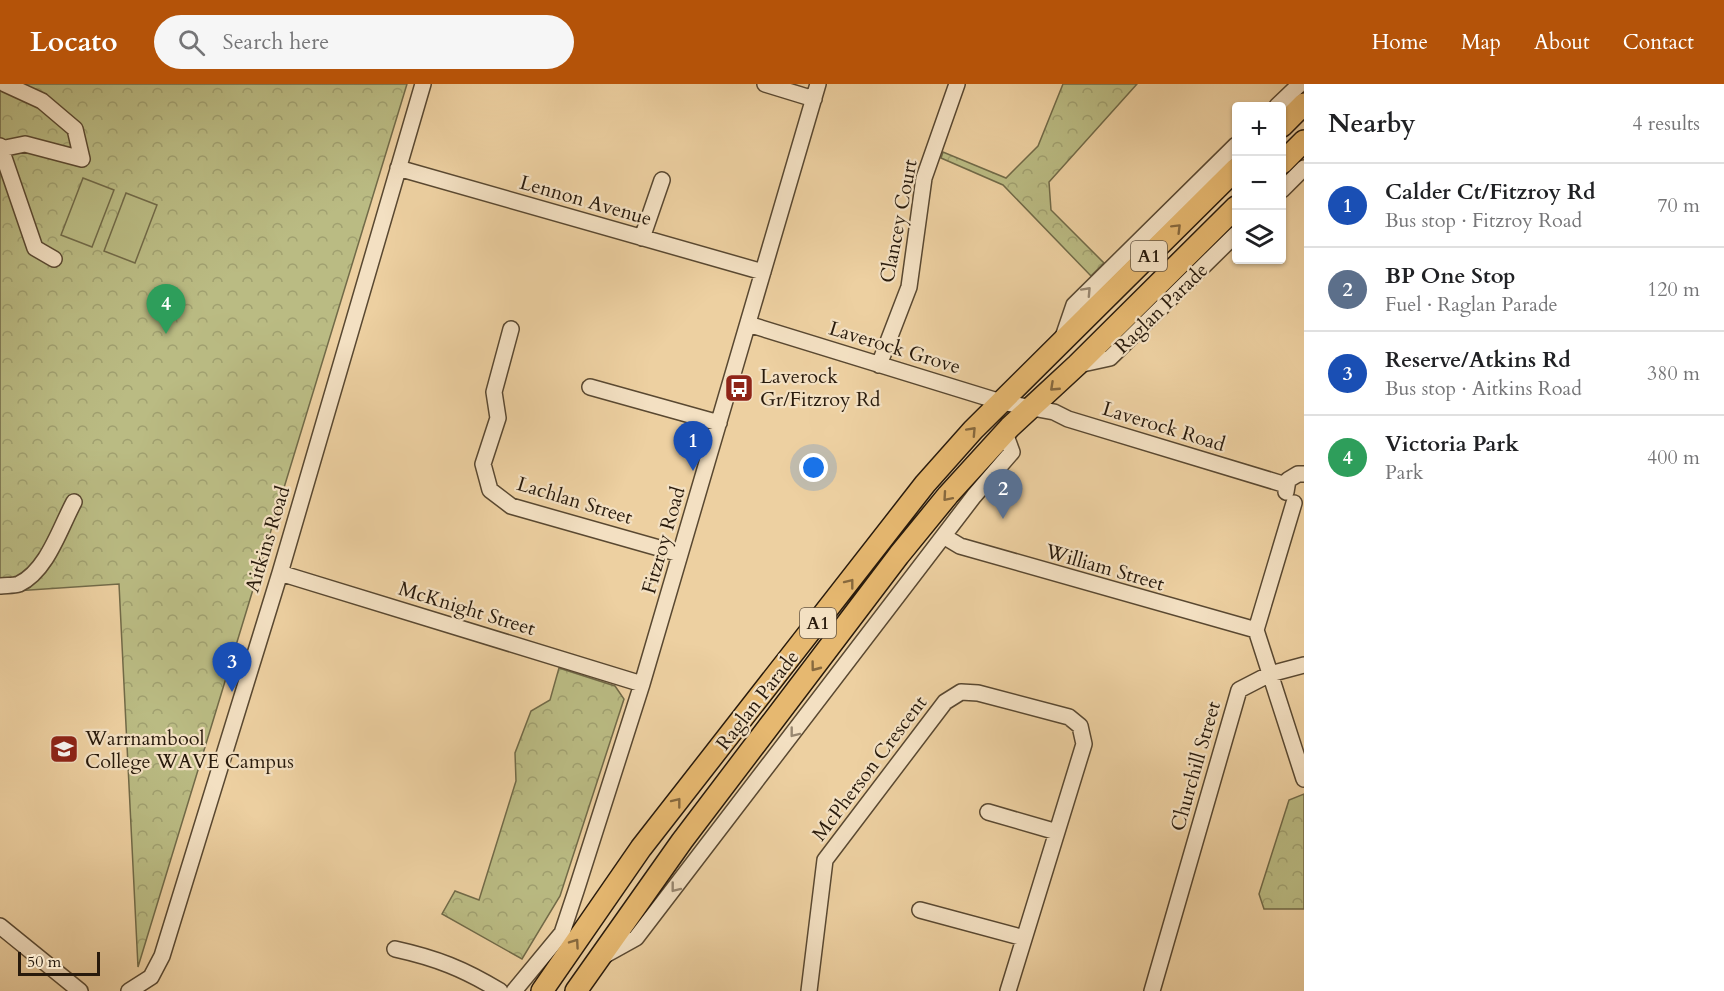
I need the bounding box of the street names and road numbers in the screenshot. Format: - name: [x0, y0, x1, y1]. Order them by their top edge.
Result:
- street label: Clancey Court: [873, 156, 924, 285]
- street label: Lennon Avenue: [517, 169, 655, 232]
- road number: A1: [1131, 241, 1167, 271]
- street label: Raglan Parade: [1109, 257, 1214, 360]
- street label: Laverock Grove: [826, 315, 964, 380]
- street label: Laverock Road: [1099, 395, 1229, 458]
- street label: Lachlan Street: [514, 470, 637, 531]
- street label: Aitkins Road: [239, 482, 297, 596]
- street label: Fitzroy Road: [635, 483, 692, 597]
- street label: William Street: [1041, 537, 1168, 598]
- street label: McKnight Street: [395, 575, 539, 642]
- road number: A1: [800, 608, 836, 638]
- street label: Raglan Parade: [710, 645, 805, 756]
- street label: McPherson Crescent: [806, 690, 933, 847]
- street label: Churchill Street: [1164, 697, 1227, 834]

